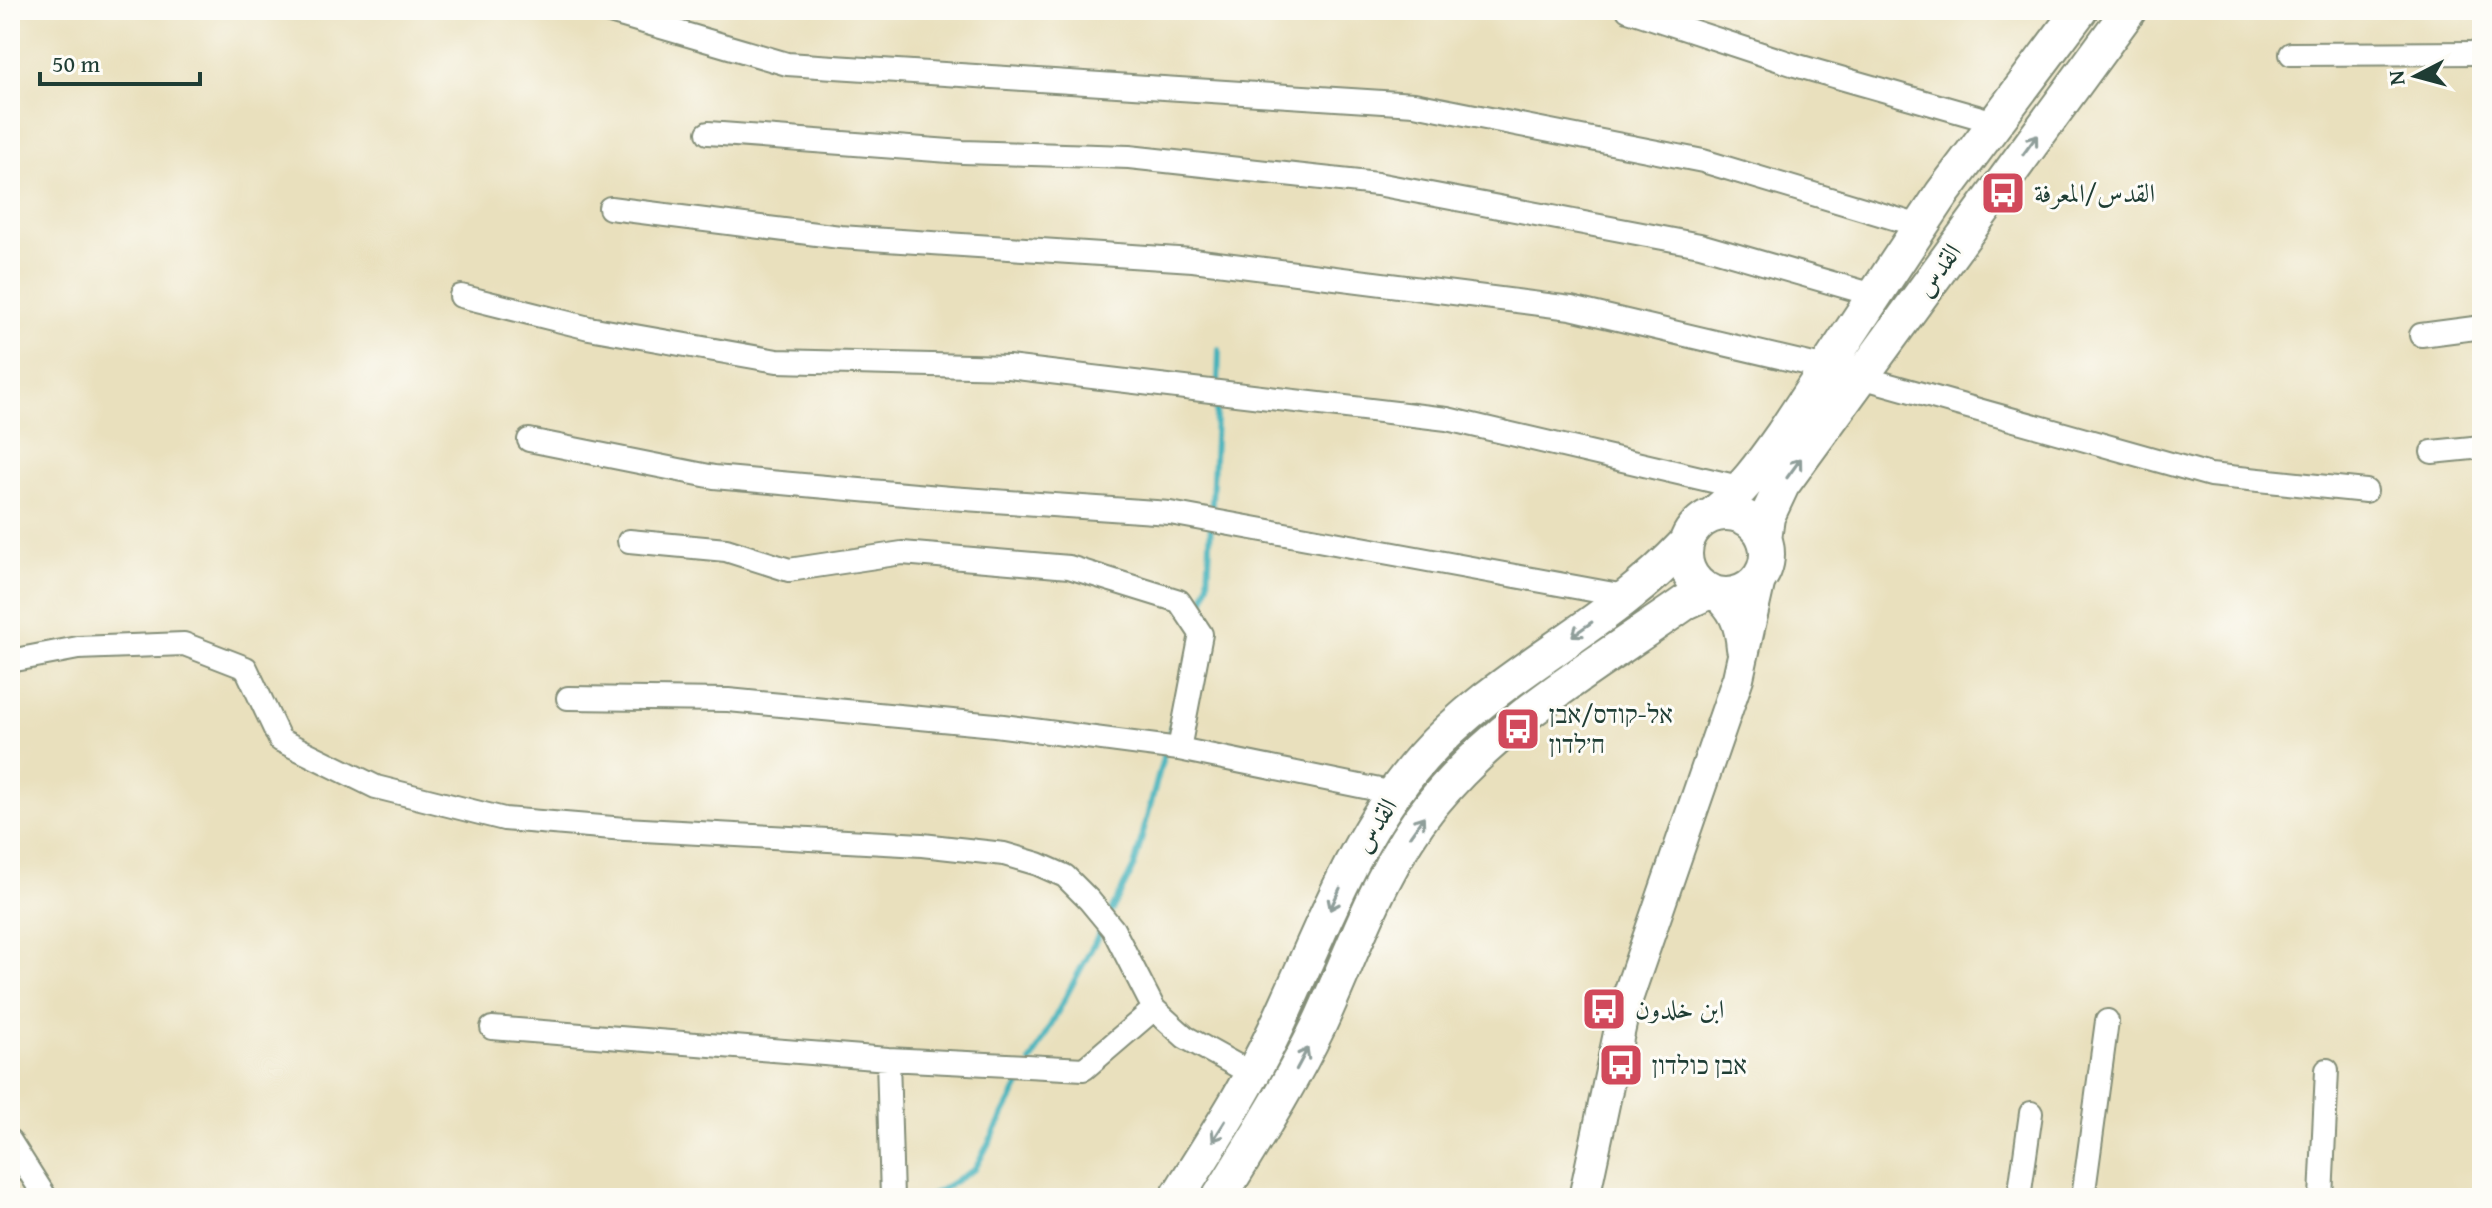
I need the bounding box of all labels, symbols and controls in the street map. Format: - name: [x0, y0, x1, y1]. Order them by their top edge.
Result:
- scale bar: [40, 36, 200, 86]
- north arrow: [2376, 36, 2456, 116]
- text: 50 m: [52, 46, 100, 81]
- text: N: [2379, 69, 2413, 87]
- one-way arrow: [2021, 135, 2038, 156]
- bus stop icon: القدس/المعرفة: [1979, 169, 2027, 217]
- place label: القدس/المعرفة: [2034, 173, 2155, 212]
- street label: القدس: [1905, 235, 1970, 305]
- one-way arrow: [1785, 458, 1802, 479]
- one-way arrow: [1572, 621, 1594, 637]
- place label: אל-קודס/אבן ח׳לדון: [1549, 694, 1673, 763]
- bus stop icon: אל-קודס/אבן ח׳לדון: [1494, 705, 1542, 753]
- street label: القدس: [1343, 790, 1406, 860]
- one-way arrow: [1409, 815, 1425, 837]
- one-way arrow: [1327, 886, 1342, 910]
- bus stop icon: ابن خلدون: [1580, 985, 1628, 1033]
- place label: ابن خلدون: [1635, 989, 1724, 1028]
- bus stop icon: אבן כולדון: [1597, 1041, 1645, 1089]
- place label: אבן כולדון: [1652, 1045, 1747, 1084]
- one-way arrow: [1295, 1047, 1310, 1071]
- one-way arrow: [1210, 1119, 1226, 1142]

